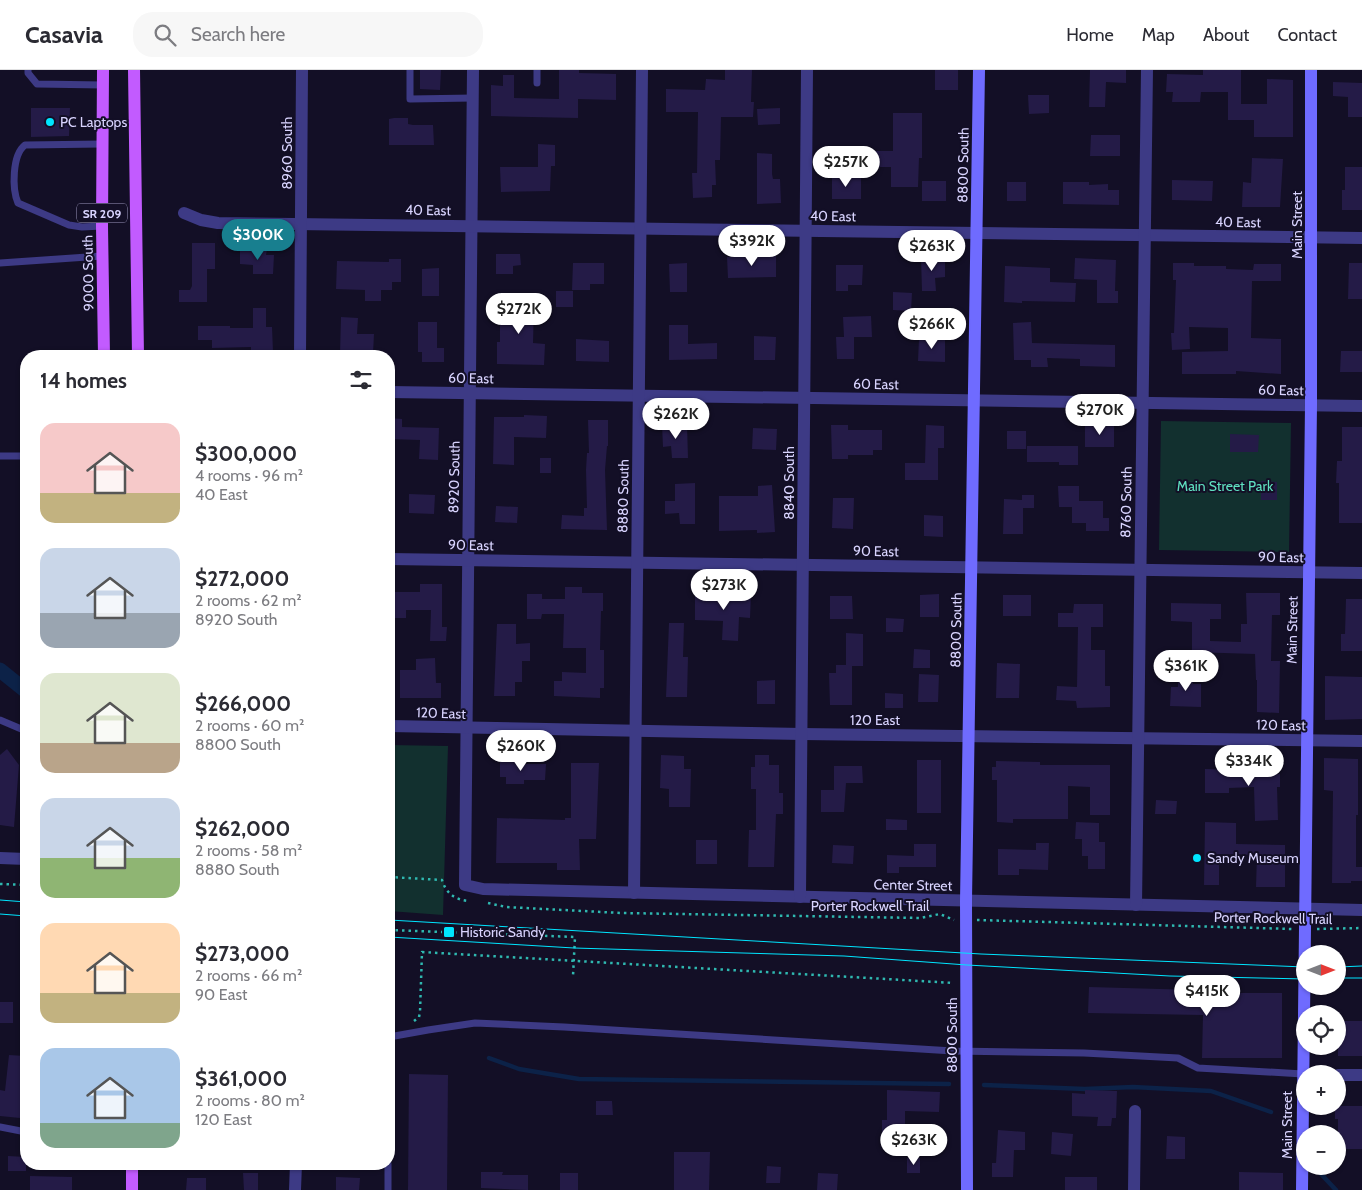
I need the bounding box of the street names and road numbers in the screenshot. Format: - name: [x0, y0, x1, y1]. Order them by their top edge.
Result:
- street label: 8960 South: [278, 117, 296, 189]
- street label: 8800 South: [953, 127, 973, 203]
- street label: Main Street: [1288, 191, 1306, 259]
- street label: 40 East: [405, 201, 451, 219]
- road number: SR 209: [77, 204, 127, 222]
- street label: 40 East: [810, 207, 856, 225]
- street label: 40 East: [1215, 213, 1261, 231]
- street label: 9000 South: [78, 235, 98, 311]
- street label: 60 East: [448, 369, 494, 387]
- street label: 60 East: [853, 375, 899, 393]
- street label: 60 East: [1258, 381, 1304, 399]
- street label: 8920 South: [444, 441, 464, 513]
- street label: 8840 South: [780, 446, 798, 520]
- street label: 8880 South: [613, 459, 633, 533]
- street label: 8760 South: [1116, 466, 1136, 538]
- street label: 90 East: [448, 536, 494, 554]
- street label: 90 East: [853, 542, 899, 560]
- street label: 90 East: [1258, 548, 1304, 566]
- street label: 8800 South: [946, 592, 966, 668]
- street label: Main Street: [1282, 596, 1302, 664]
- street label: 120 East: [416, 703, 466, 723]
- street label: 120 East: [850, 711, 900, 729]
- street label: 120 East: [1256, 716, 1306, 734]
- street label: Center Street: [873, 875, 953, 895]
- street label: Porter Rockwell Trail: [811, 897, 930, 915]
- street label: Porter Rockwell Trail: [1214, 908, 1333, 928]
- street label: 8800 South: [943, 997, 961, 1073]
- street label: Main Street: [1278, 1091, 1296, 1159]

